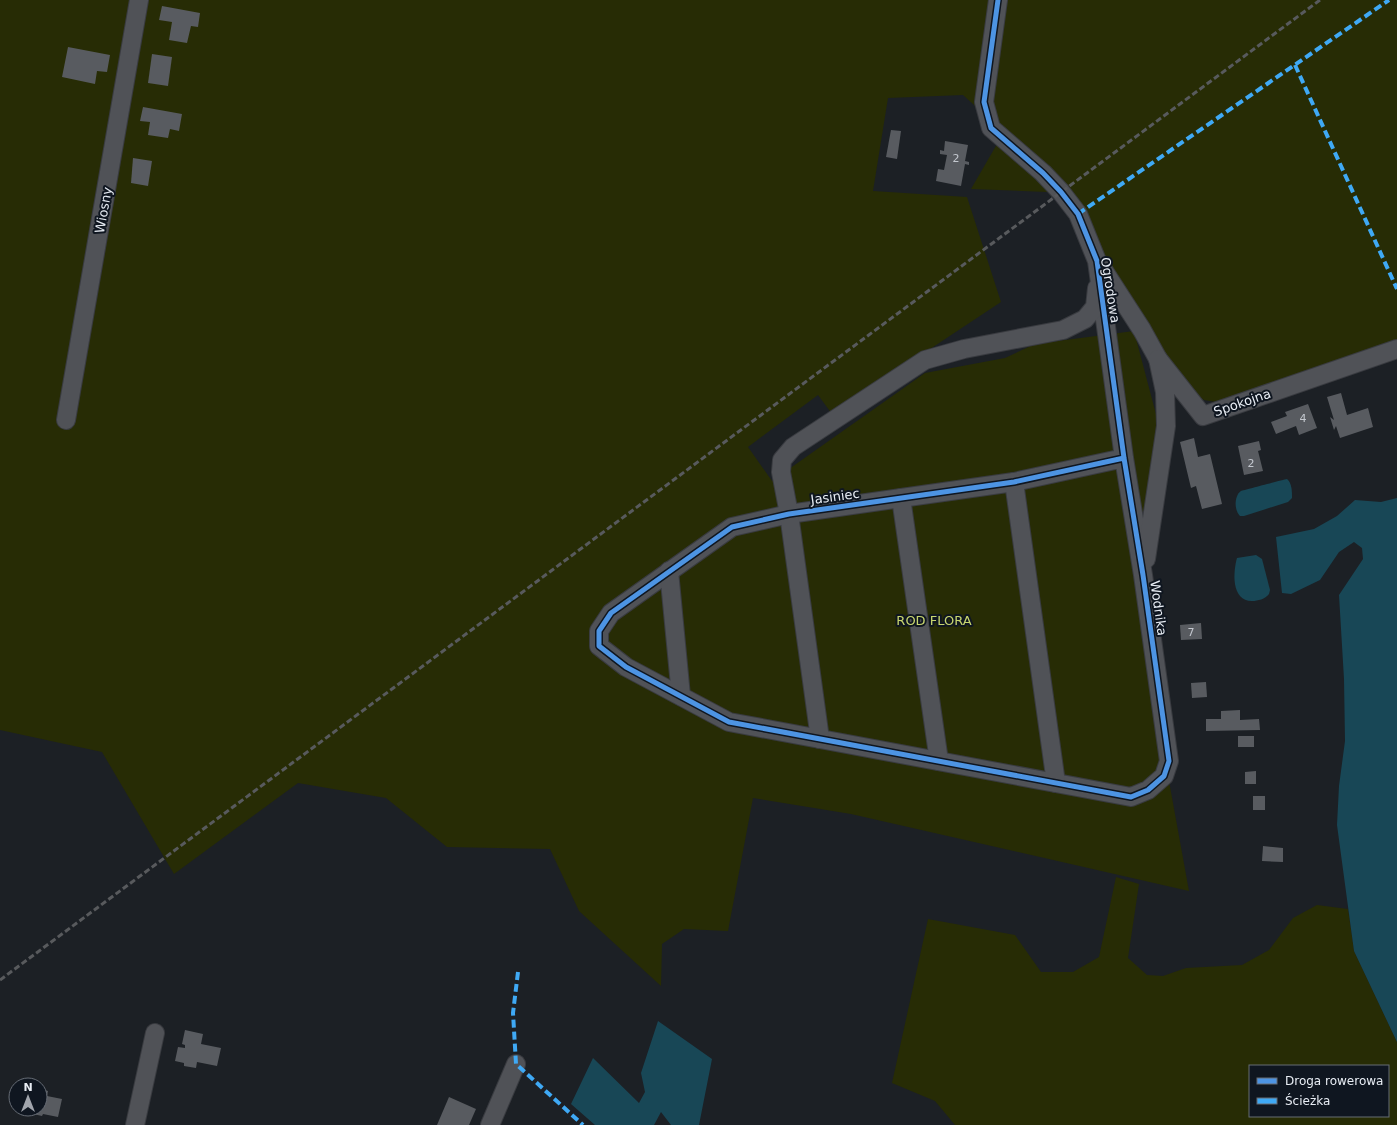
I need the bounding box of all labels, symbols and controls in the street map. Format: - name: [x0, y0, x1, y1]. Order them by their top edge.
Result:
- house number: 2: [953, 152, 960, 165]
- street label: Wiosny: [92, 185, 115, 234]
- street label: Ogrodowa: [1098, 256, 1123, 324]
- street label: Spokojna: [1212, 386, 1273, 419]
- house number: 4: [1300, 412, 1307, 425]
- house number: 2: [1248, 457, 1255, 470]
- street label: Jasiniec: [809, 486, 860, 507]
- street label: Wodnika: [1147, 580, 1170, 637]
- park label: ROD FLORA: [896, 613, 972, 628]
- house number: 7: [1188, 626, 1195, 639]
- legend: [1249, 1065, 1389, 1117]
- text: Droga rowerowa: [1285, 1074, 1383, 1088]
- north arrow: [8, 1077, 48, 1117]
- text: N: [23, 1081, 33, 1094]
- text: Ścieżka: [1285, 1093, 1330, 1108]

